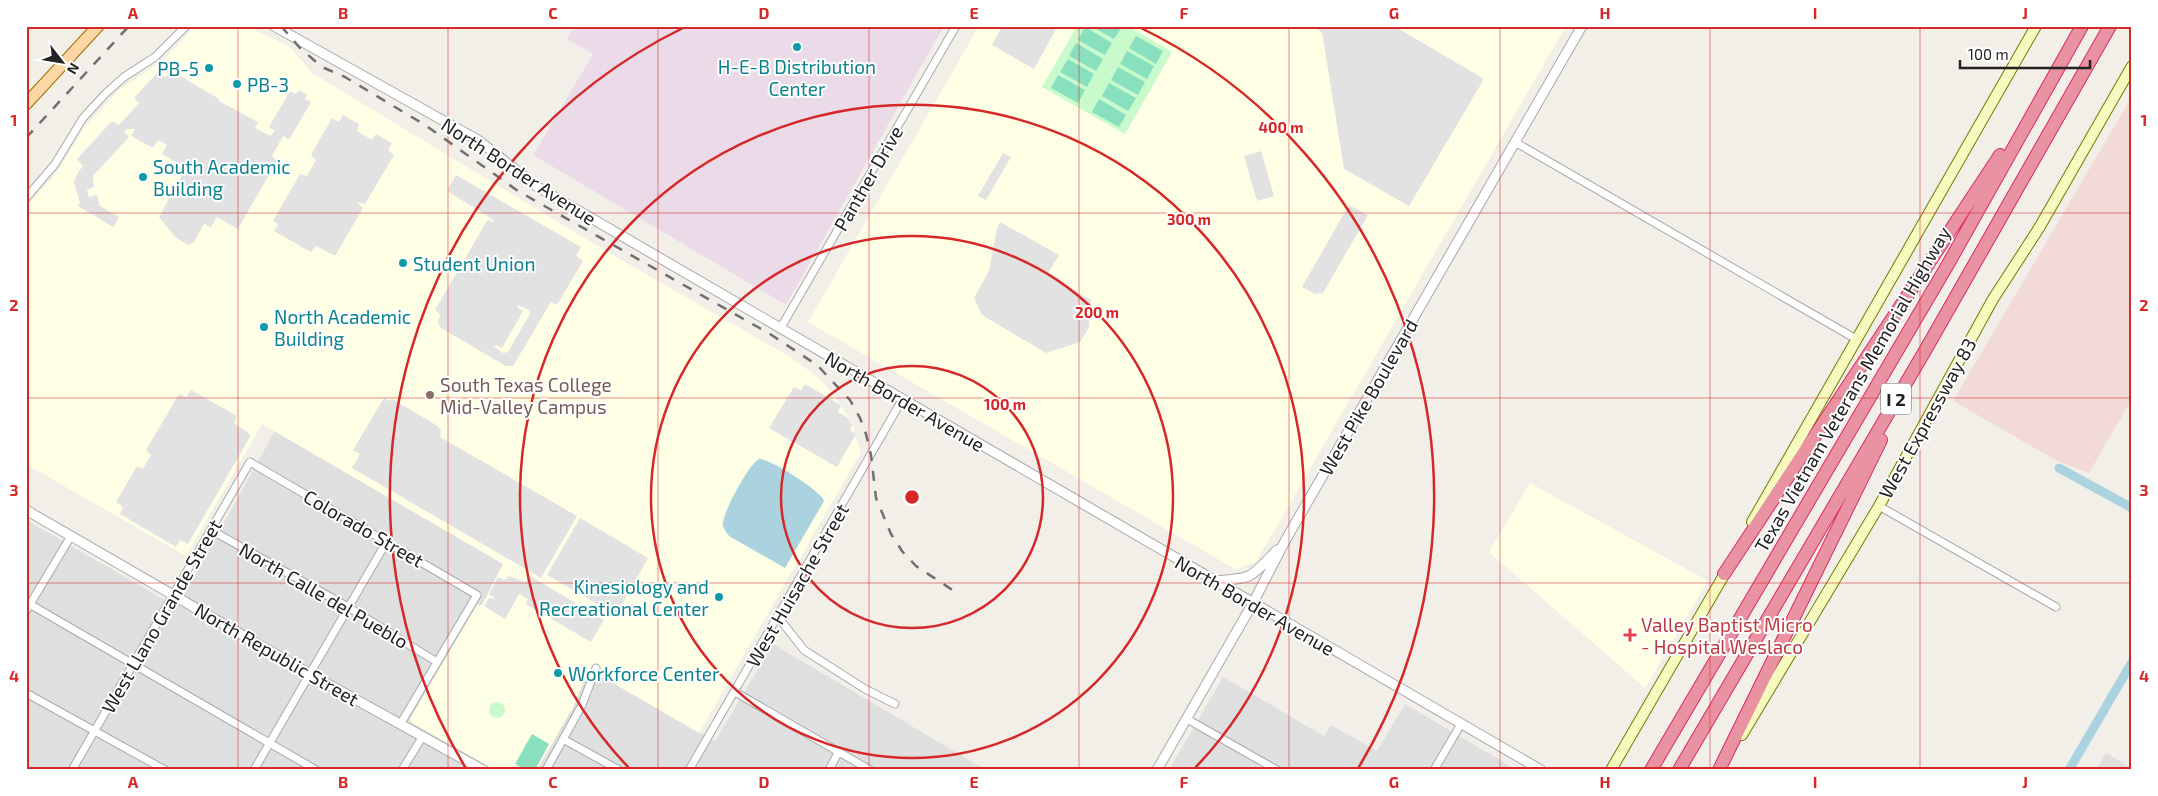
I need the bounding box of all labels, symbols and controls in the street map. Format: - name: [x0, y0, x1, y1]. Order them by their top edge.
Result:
- text: A: [128, 3, 139, 22]
- text: B: [338, 3, 348, 22]
- text: C: [548, 3, 558, 22]
- text: D: [759, 3, 770, 22]
- text: E: [969, 3, 979, 22]
- text: F: [1180, 3, 1189, 22]
- text: G: [1389, 3, 1399, 22]
- text: H: [1599, 3, 1611, 22]
- text: I: [1813, 3, 1817, 22]
- text: J: [2022, 3, 2028, 22]
- north arrow: [38, 38, 88, 88]
- scale bar: [1960, 38, 2090, 70]
- marker: H-E-B Distribution Center: [791, 41, 803, 53]
- text: 100 m: [1968, 45, 2009, 63]
- place label: H-E-B Distribution Center: [718, 55, 876, 100]
- place label: PB-5: [157, 57, 199, 80]
- text: N: [64, 60, 83, 78]
- marker: PB-5: [203, 62, 215, 74]
- place label: PB-3: [247, 73, 289, 96]
- marker: PB-3: [231, 78, 243, 90]
- text: 1: [11, 110, 17, 129]
- text: 1: [2141, 110, 2147, 129]
- street label: North Border Avenue: [437, 112, 601, 230]
- text: 400 m: [1259, 118, 1303, 136]
- street label: Panther Drive: [829, 121, 907, 235]
- place label: South Academic Building: [153, 155, 291, 200]
- marker: South Academic Building: [137, 171, 149, 183]
- text: 300 m: [1167, 210, 1211, 228]
- street label: Texas Vietnam Veterans Memorial Highway: [1749, 222, 1955, 556]
- place label: Student Union: [413, 252, 535, 275]
- marker: Student Union: [397, 257, 409, 269]
- text: 2: [9, 295, 19, 314]
- text: 2: [2139, 295, 2149, 314]
- text: 200 m: [1075, 303, 1119, 321]
- place label: North Academic Building: [274, 305, 411, 350]
- street label: West Pike Boulevard: [1314, 315, 1422, 479]
- marker: North Academic Building: [258, 321, 270, 333]
- street label: West Expressway 83: [1873, 334, 1981, 502]
- street label: North Border Avenue: [821, 346, 989, 456]
- place label: South Texas College Mid-Valley Campus: [440, 373, 612, 418]
- road number: I 2: [1881, 384, 1911, 414]
- marker: South Texas College Mid-Valley Campus: [424, 389, 436, 401]
- text: 100 m: [984, 395, 1026, 413]
- text: 3: [9, 480, 19, 499]
- text: 3: [2139, 480, 2149, 499]
- street label: Colorado Street: [300, 484, 428, 572]
- centre of rings: [903, 488, 921, 506]
- street label: West Huisache Street: [741, 499, 853, 671]
- street label: West Llano Grande Street: [96, 515, 226, 717]
- street label: North Calle del Pueblo: [235, 537, 413, 653]
- street label: North Border Avenue: [1171, 550, 1339, 660]
- place label: Kinesiology and Recreational Center: [539, 575, 709, 620]
- marker: Kinesiology and Recreational Center: [713, 591, 725, 603]
- street label: North Republic Street: [191, 598, 363, 710]
- place label: Valley Baptist Micro - Hospital Weslaco: [1641, 613, 1813, 658]
- marker: Valley Baptist Micro - Hospital Weslaco: [1623, 628, 1637, 642]
- place label: Workforce Center: [568, 662, 720, 685]
- text: 4: [9, 666, 19, 685]
- text: 4: [2139, 666, 2149, 685]
- marker: Workforce Center: [552, 667, 564, 679]
- text: A: [128, 772, 139, 791]
- text: B: [338, 772, 348, 791]
- text: C: [548, 772, 558, 791]
- text: D: [759, 772, 770, 791]
- text: E: [969, 772, 979, 791]
- text: F: [1180, 772, 1189, 791]
- text: G: [1389, 772, 1399, 791]
- text: H: [1599, 772, 1611, 791]
- text: I: [1813, 772, 1817, 791]
- text: J: [2022, 772, 2028, 791]

